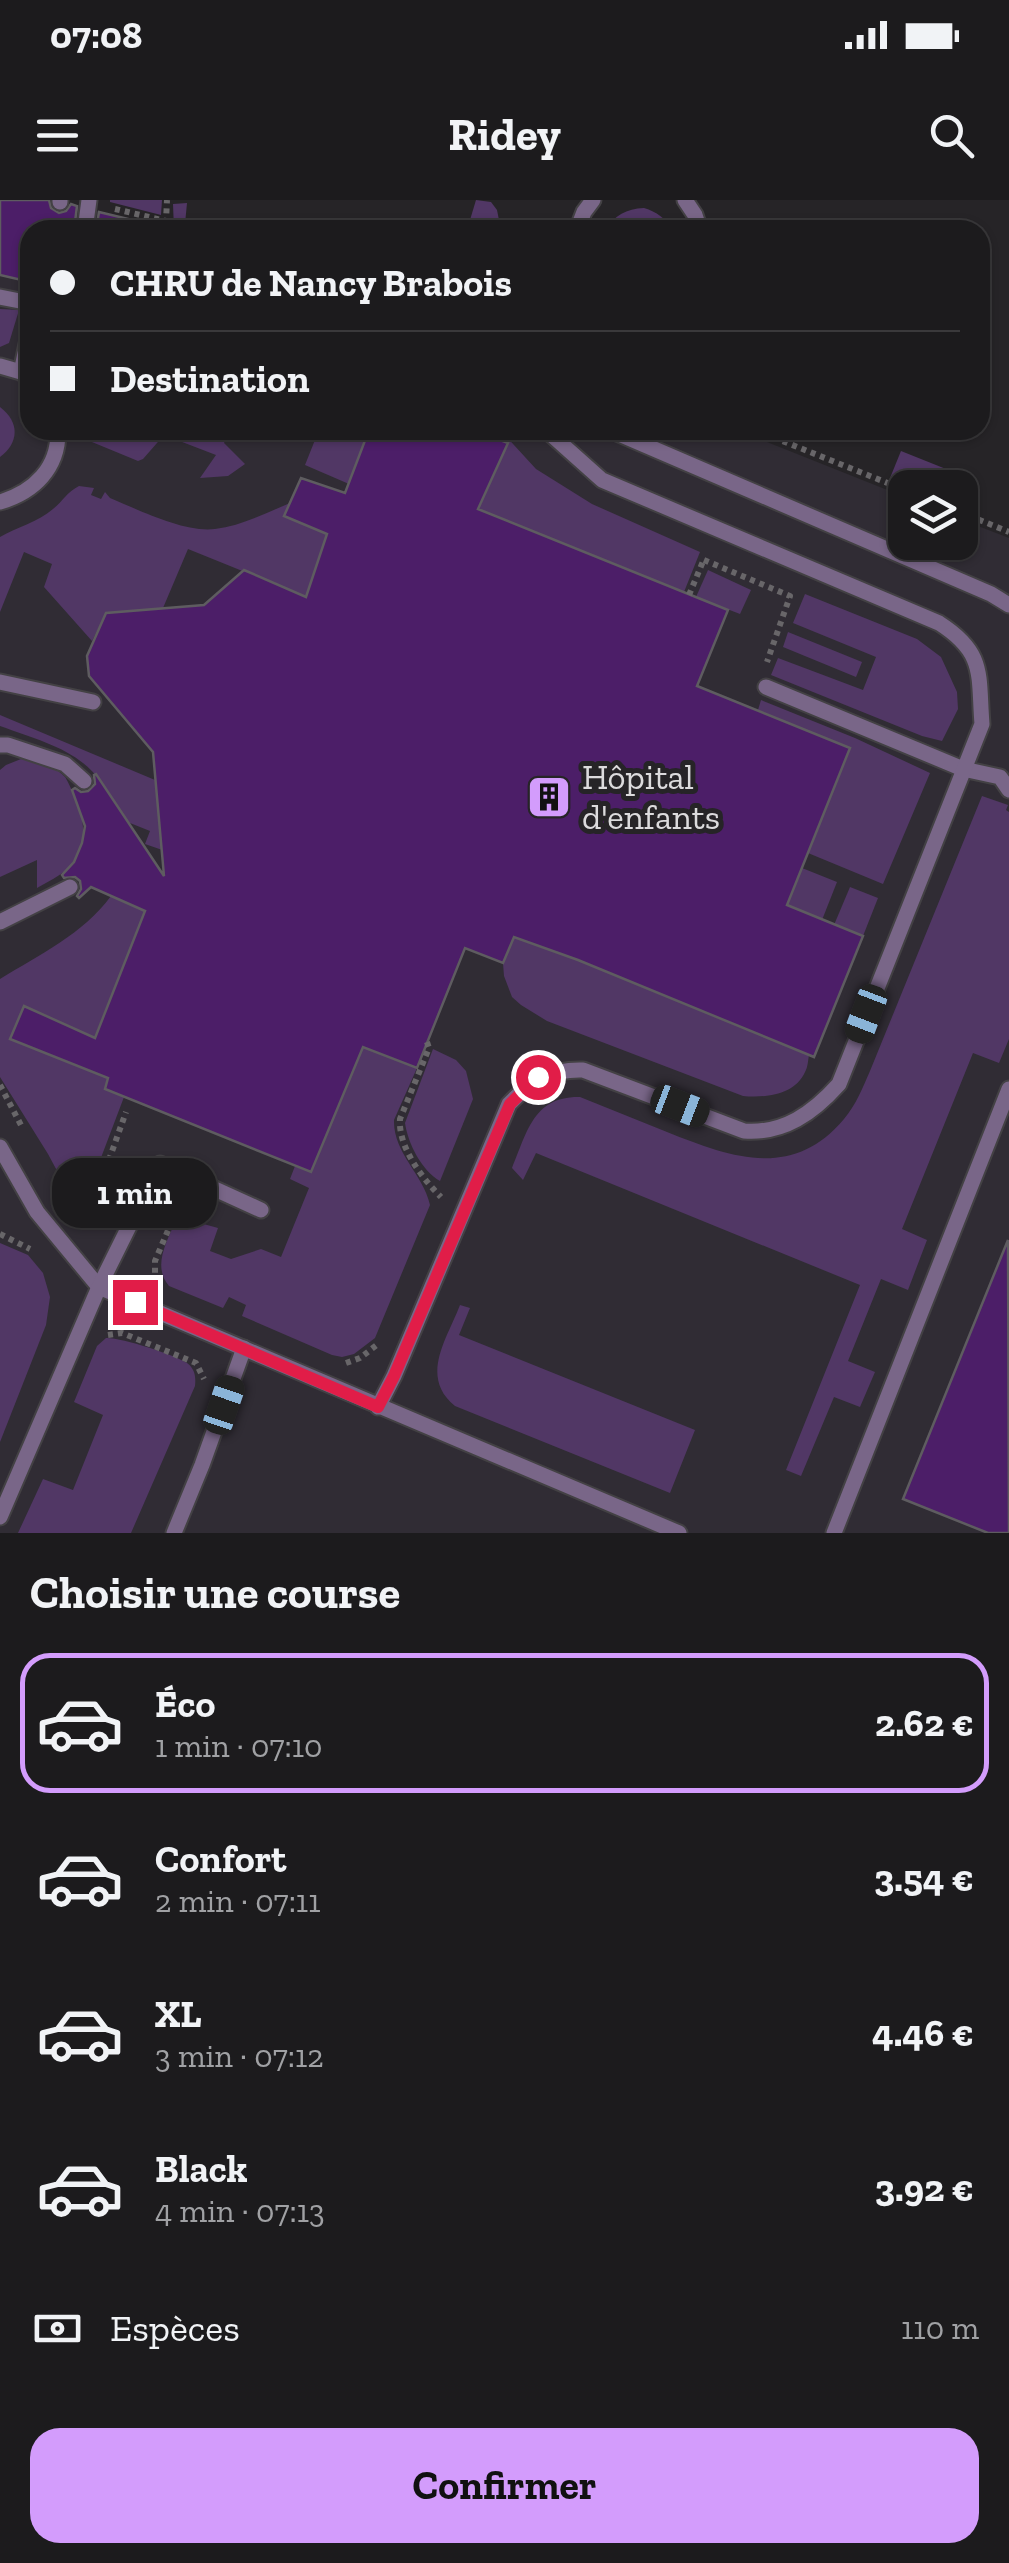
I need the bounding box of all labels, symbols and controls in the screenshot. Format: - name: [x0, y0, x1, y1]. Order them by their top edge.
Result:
- text: 07:08: [50, 12, 143, 58]
- icon: menu: [30, 108, 85, 163]
- text: Ridey: [448, 108, 561, 162]
- icon: search: [924, 108, 979, 163]
- text: CHRU de Nancy Brabois: [110, 260, 512, 306]
- text: Destination: [110, 356, 309, 402]
- map controls: [888, 470, 978, 560]
- button: layers: [888, 470, 978, 560]
- place label: Hôpital d'enfants: [582, 756, 720, 838]
- building icon: Hôpital d'enfants: [526, 774, 572, 820]
- car: [841, 981, 891, 1047]
- route start: [516, 1055, 561, 1100]
- car: [647, 1081, 713, 1131]
- callout: 1 min: [52, 1157, 218, 1227]
- text: 1 min: [97, 1174, 172, 1212]
- route end: [113, 1280, 158, 1325]
- car: [200, 1372, 248, 1438]
- text: Choisir une course: [30, 1566, 400, 1620]
- icon: car: [35, 1678, 125, 1768]
- text: Éco: [155, 1681, 215, 1727]
- text: 2.62 €: [875, 1700, 974, 1746]
- text: 1 min · 07:10: [155, 1727, 322, 1765]
- icon: car: [35, 1833, 125, 1923]
- text: Confort: [155, 1836, 286, 1882]
- text: 3.54 €: [874, 1855, 974, 1901]
- text: 2 min · 07:11: [155, 1882, 321, 1920]
- icon: car: [35, 1988, 125, 2078]
- text: XL: [155, 1991, 202, 2037]
- text: 4.46 €: [872, 2010, 974, 2056]
- text: 3 min · 07:12: [155, 2037, 324, 2075]
- icon: car: [35, 2143, 125, 2233]
- text: Black: [155, 2146, 248, 2192]
- text: 3.92 €: [875, 2165, 974, 2211]
- text: 4 min · 07:13: [155, 2192, 325, 2230]
- icon: cash: [30, 2301, 85, 2356]
- text: Espèces: [110, 2305, 240, 2351]
- text: 110 m: [901, 2309, 979, 2347]
- button: Confirmer: [30, 2428, 979, 2543]

